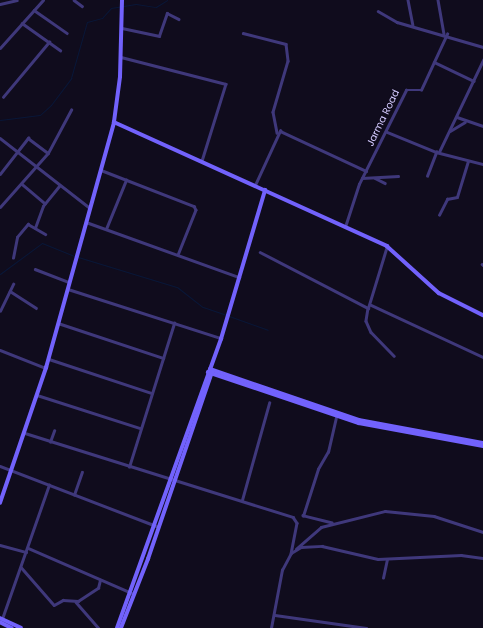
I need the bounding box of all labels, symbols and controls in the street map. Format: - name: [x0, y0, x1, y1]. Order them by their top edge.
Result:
- street label: Jarma Road: [364, 88, 402, 148]

